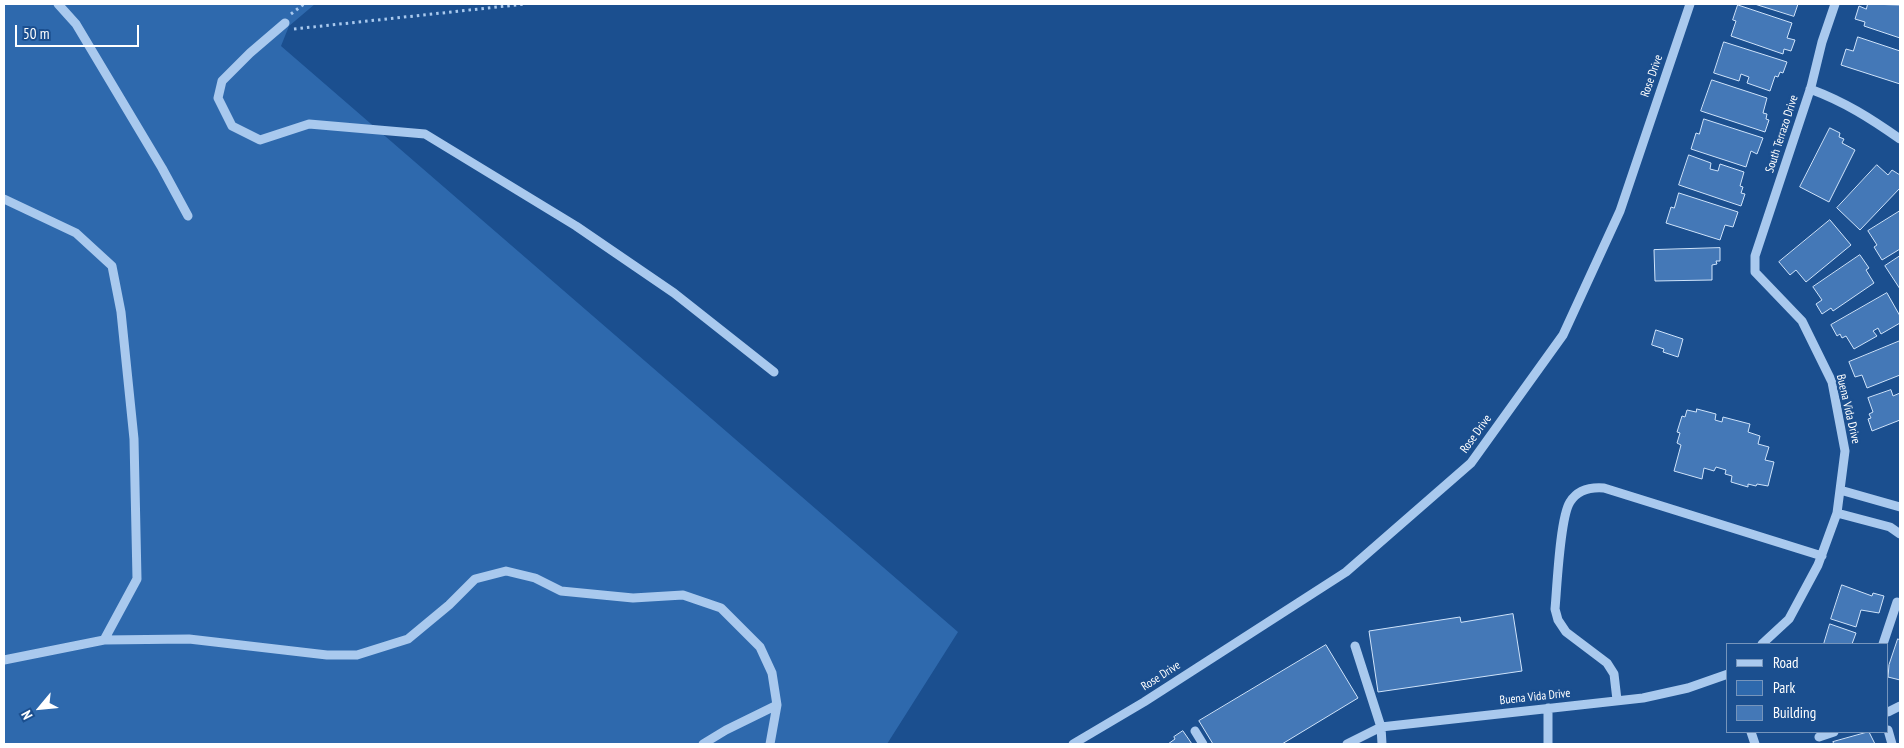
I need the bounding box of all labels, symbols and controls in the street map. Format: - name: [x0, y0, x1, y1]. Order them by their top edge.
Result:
- scale bar: [18, 15, 141, 47]
- text: 50 m: [23, 24, 49, 43]
- street label: Rose Drive: [1638, 53, 1666, 99]
- street label: South Terrazo Drive: [1763, 93, 1801, 175]
- street label: Buena Vida Drive: [1833, 373, 1863, 445]
- street label: Rose Drive: [1457, 412, 1495, 456]
- legend: [1726, 643, 1889, 733]
- text: Road: [1773, 653, 1799, 672]
- street label: Rose Drive: [1139, 658, 1183, 694]
- text: Park: [1773, 678, 1795, 697]
- north arrow: [15, 683, 65, 733]
- street label: Buena Vida Drive: [1499, 686, 1571, 708]
- text: Building: [1773, 703, 1816, 722]
- text: N: [17, 707, 36, 723]

